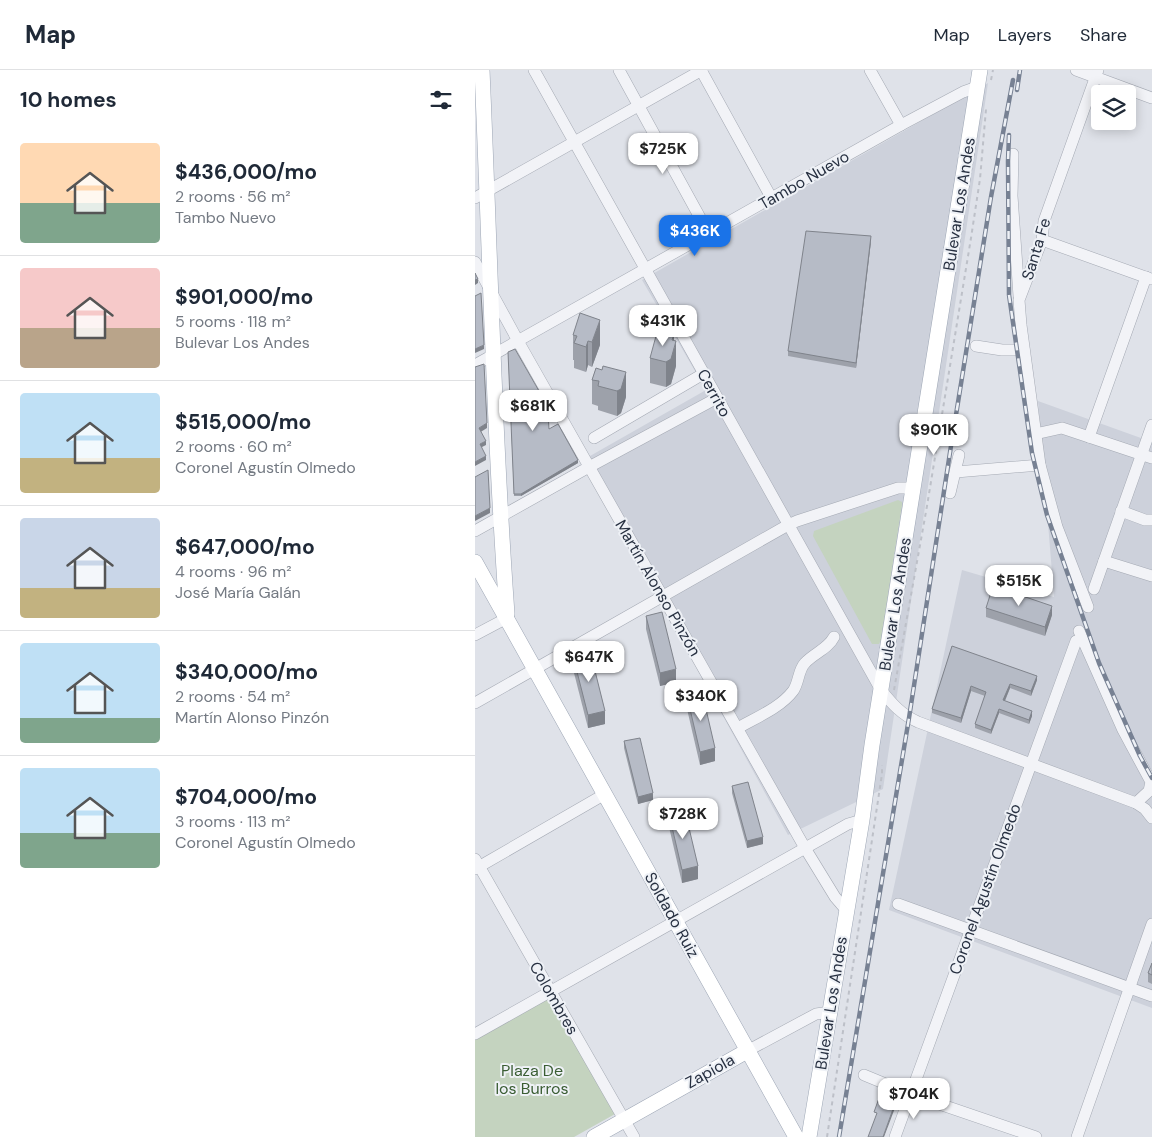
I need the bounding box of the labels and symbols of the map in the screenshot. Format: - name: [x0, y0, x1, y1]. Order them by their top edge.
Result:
- pin: $725K: [628, 132, 698, 175]
- street label: Bulevar Los Andes: [938, 136, 980, 272]
- street label: Tambo Nuevo: [755, 146, 853, 214]
- pin: $436K: [660, 214, 730, 257]
- street label: Santa Fe: [1017, 215, 1055, 283]
- pin: $431K: [628, 304, 698, 347]
- street label: Cerrito: [692, 365, 736, 421]
- pin: $681K: [498, 390, 568, 432]
- pin: $901K: [899, 414, 969, 456]
- street label: Martín Alonso Pinzón: [610, 516, 706, 660]
- street label: Bulevar Los Andes: [874, 536, 916, 672]
- pin: $515K: [984, 564, 1054, 607]
- pin: $647K: [554, 640, 624, 683]
- pin: $340K: [666, 680, 736, 722]
- pin: $728K: [648, 798, 718, 840]
- street label: Coronel Agustín Olmedo: [944, 801, 1026, 977]
- street label: Soldado Ruiz: [640, 868, 704, 962]
- street label: Bulevar Los Andes: [810, 935, 852, 1071]
- street label: Colombres: [525, 958, 583, 1038]
- street label: Zapiola: [682, 1049, 738, 1093]
- park label: Plaza De los Burros: [495, 1060, 569, 1099]
- pin: $704K: [879, 1078, 949, 1120]

